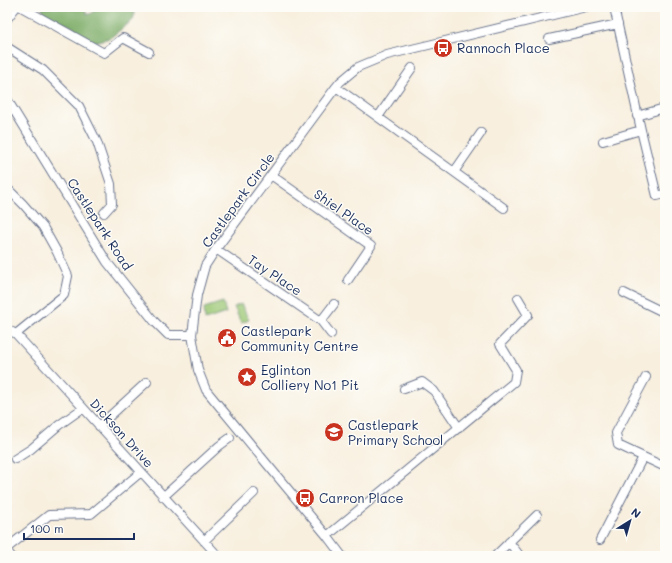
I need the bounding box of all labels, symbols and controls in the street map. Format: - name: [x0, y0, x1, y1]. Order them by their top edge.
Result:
- bus stop icon: Rannoch Place: [432, 37, 454, 59]
- place label: Rannoch Place: [457, 39, 550, 56]
- street label: Castlepark Circle: [197, 149, 278, 250]
- street label: Castlepark Road: [64, 174, 137, 273]
- street label: Shiel Place: [311, 185, 377, 238]
- street label: Tay Place: [245, 250, 305, 299]
- place label: Castlepark Community Centre: [241, 322, 359, 354]
- public building icon: Castlepark Community Centre: [216, 327, 238, 349]
- place label: Eglinton Colliery No1 Pit: [261, 361, 359, 393]
- place icon: Eglinton Colliery No1 Pit: [236, 366, 258, 388]
- street label: Dickson Drive: [87, 395, 158, 471]
- place label: Castlepark Primary School: [348, 416, 443, 448]
- school or university icon: Castlepark Primary School: [323, 421, 345, 443]
- bus stop icon: Carron Place: [294, 487, 316, 509]
- place label: Carron Place: [319, 489, 404, 506]
- north arrow: [610, 501, 650, 541]
- text: N: [628, 504, 644, 521]
- scale bar: [24, 515, 134, 541]
- text: 100 m: [30, 520, 64, 536]

